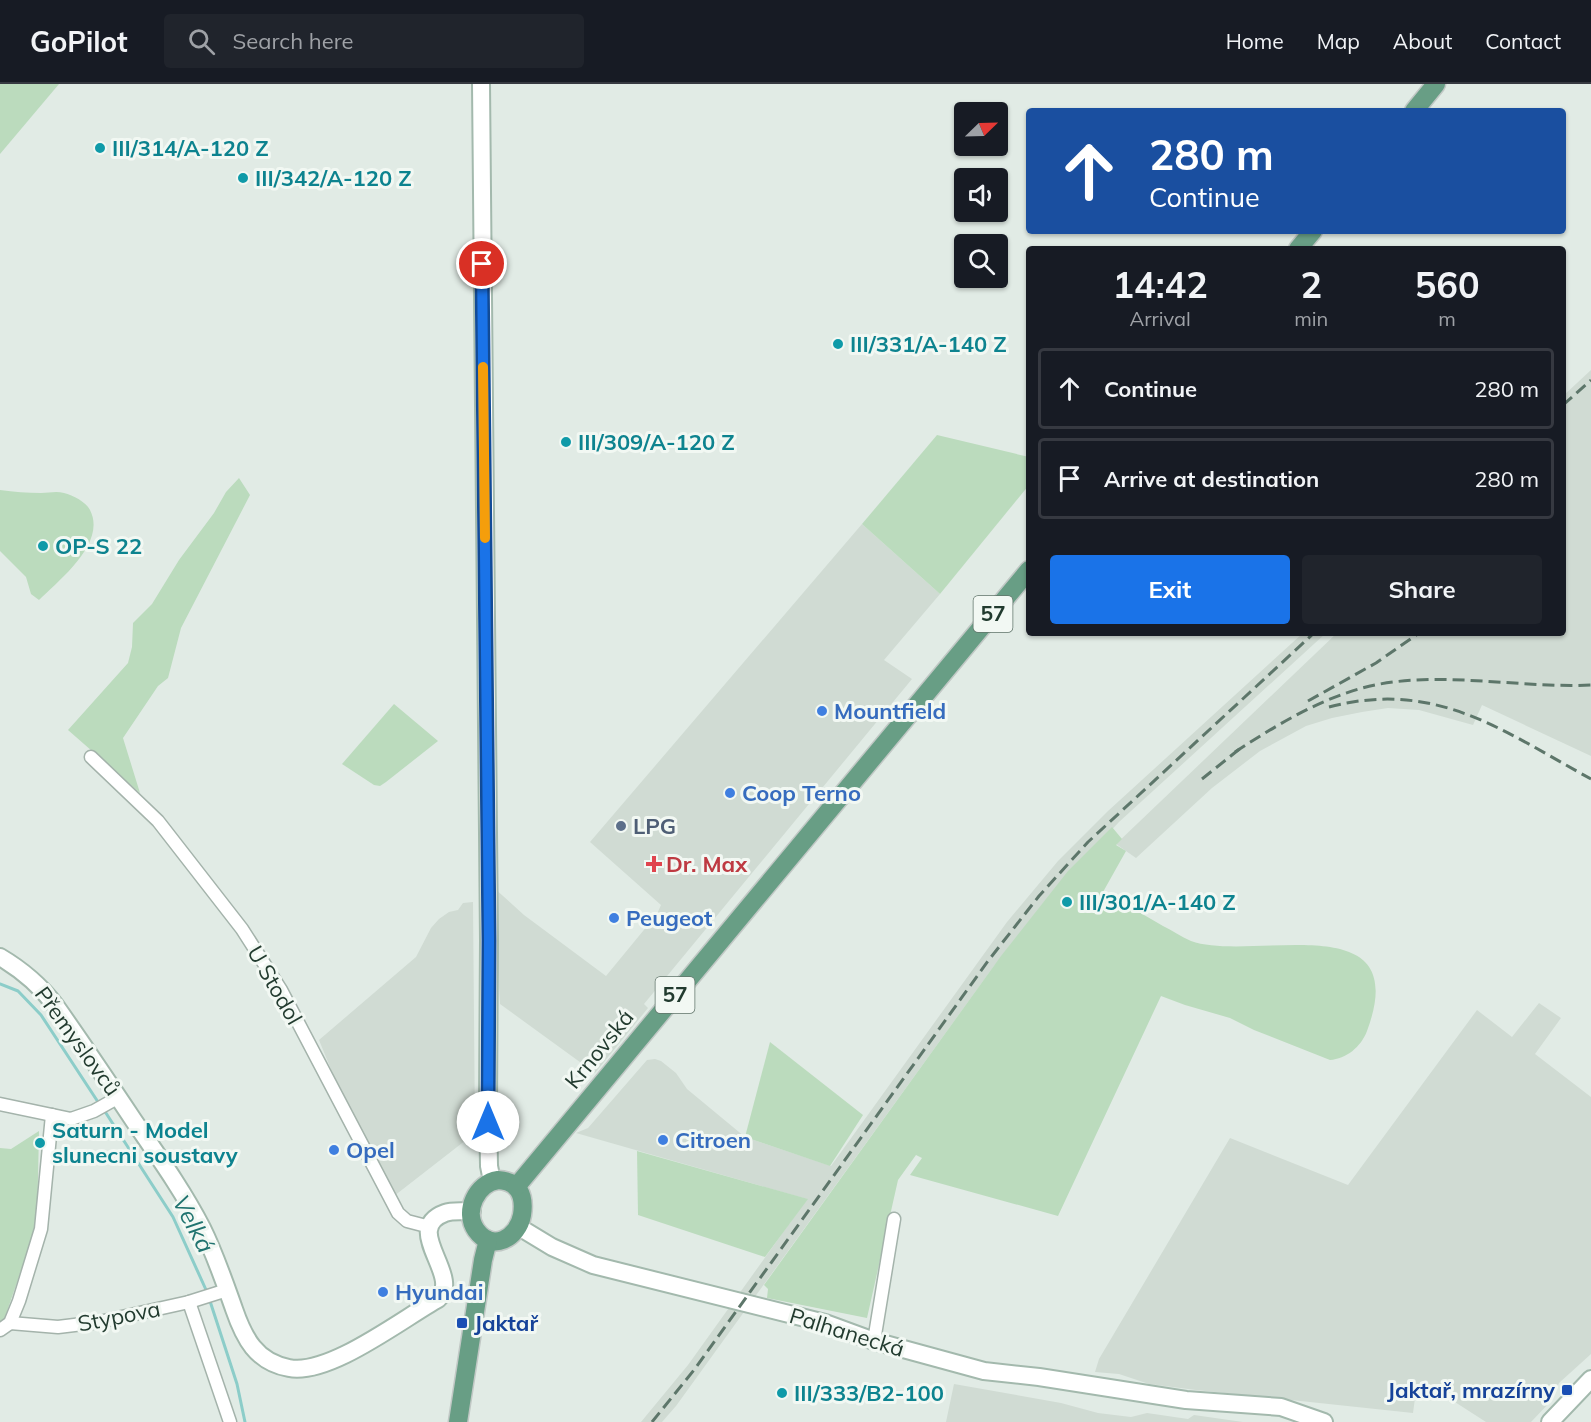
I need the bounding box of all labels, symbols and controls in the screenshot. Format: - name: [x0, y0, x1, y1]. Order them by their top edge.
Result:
- search box: [164, 14, 584, 68]
- text: GoPilot: [30, 24, 128, 59]
- icon: search: [185, 25, 218, 58]
- text: Search here: [233, 27, 354, 55]
- text: Home: [1226, 28, 1284, 54]
- text: Map: [1317, 28, 1360, 54]
- text: About: [1393, 28, 1452, 54]
- text: Contact: [1485, 28, 1561, 54]
- north arrow: [954, 102, 1008, 156]
- map controls: [954, 102, 1008, 288]
- text: 280 m: [1149, 128, 1274, 181]
- icon: ahead: [1050, 132, 1128, 210]
- place label: III/314/A-120 Z: [112, 134, 269, 162]
- marker: III/314/A-120 Z: [93, 141, 107, 155]
- place label: III/342/A-120 Z: [255, 164, 412, 192]
- button: sound: [954, 168, 1008, 222]
- marker: III/342/A-120 Z: [236, 171, 250, 185]
- text: Continue: [1149, 180, 1260, 214]
- button: search: [954, 234, 1008, 288]
- pin: [456, 238, 507, 289]
- icon: arrive: [465, 247, 498, 280]
- text: 14:42: [1112, 262, 1208, 307]
- text: 2: [1300, 262, 1322, 307]
- text: 560: [1415, 262, 1480, 307]
- text: Arrival: [1130, 306, 1191, 331]
- text: min: [1294, 306, 1328, 331]
- text: m: [1438, 306, 1456, 331]
- place label: III/331/A-140 Z: [850, 330, 1007, 358]
- marker: III/331/A-140 Z: [831, 337, 845, 351]
- icon: ahead: [1053, 372, 1086, 405]
- text: Continue: [1104, 375, 1197, 403]
- text: 280 m: [1474, 375, 1539, 403]
- place label: III/309/A-120 Z: [578, 428, 735, 456]
- marker: III/309/A-120 Z: [559, 435, 573, 449]
- icon: arrive: [1053, 462, 1086, 495]
- text: Arrive at destination: [1104, 465, 1319, 493]
- text: 280 m: [1474, 465, 1539, 493]
- place label: OP-S 22: [55, 532, 142, 560]
- marker: OP-S 22: [36, 539, 50, 553]
- button: Exit: [1050, 555, 1290, 624]
- button: Share: [1302, 555, 1542, 624]
- road number: 57: [974, 596, 1012, 632]
- place label: Mountfield: [834, 697, 946, 725]
- marker: Mountfield: [815, 704, 829, 718]
- place label: Coop Terno: [742, 779, 861, 807]
- marker: Coop Terno: [723, 786, 737, 800]
- place label: LPG: [633, 812, 676, 840]
- marker: LPG: [614, 819, 628, 833]
- place label: Dr. Max: [666, 850, 748, 878]
- marker: Dr. Max: [647, 857, 661, 871]
- place label: III/301/A-140 Z: [1079, 888, 1236, 916]
- marker: III/301/A-140 Z: [1060, 895, 1074, 909]
- place label: Peugeot: [626, 904, 712, 932]
- marker: Peugeot: [607, 911, 621, 925]
- street label: U Stodol: [241, 940, 309, 1030]
- road number: 57: [656, 977, 694, 1013]
- street label: Přemyslovců: [29, 981, 127, 1101]
- street label: Krnovská: [558, 1004, 640, 1094]
- position arrow: [456, 1090, 520, 1154]
- place label: Saturn - Model slunecni soustavy: [52, 1116, 238, 1169]
- place label: Citroen: [675, 1126, 751, 1154]
- marker: Citroen: [656, 1133, 670, 1147]
- marker: Saturn - Model slunecni soustavy: [33, 1136, 47, 1150]
- place label: Opel: [346, 1136, 395, 1164]
- marker: Opel: [327, 1143, 341, 1157]
- water label: Velká: [166, 1190, 221, 1257]
- place label: Hyundai: [395, 1278, 483, 1306]
- marker: Hyundai: [376, 1285, 390, 1299]
- street label: Stypova: [75, 1294, 163, 1338]
- street label: Palhanecká: [786, 1301, 908, 1363]
- place label: Jaktař: [474, 1309, 538, 1337]
- marker: Jaktař: [455, 1316, 469, 1330]
- place label: Jaktař, mrazírny: [1387, 1376, 1555, 1404]
- place label: III/333/B2-100: [794, 1379, 944, 1407]
- marker: Jaktař, mrazírny: [1560, 1383, 1574, 1397]
- marker: III/333/B2-100: [775, 1386, 789, 1400]

